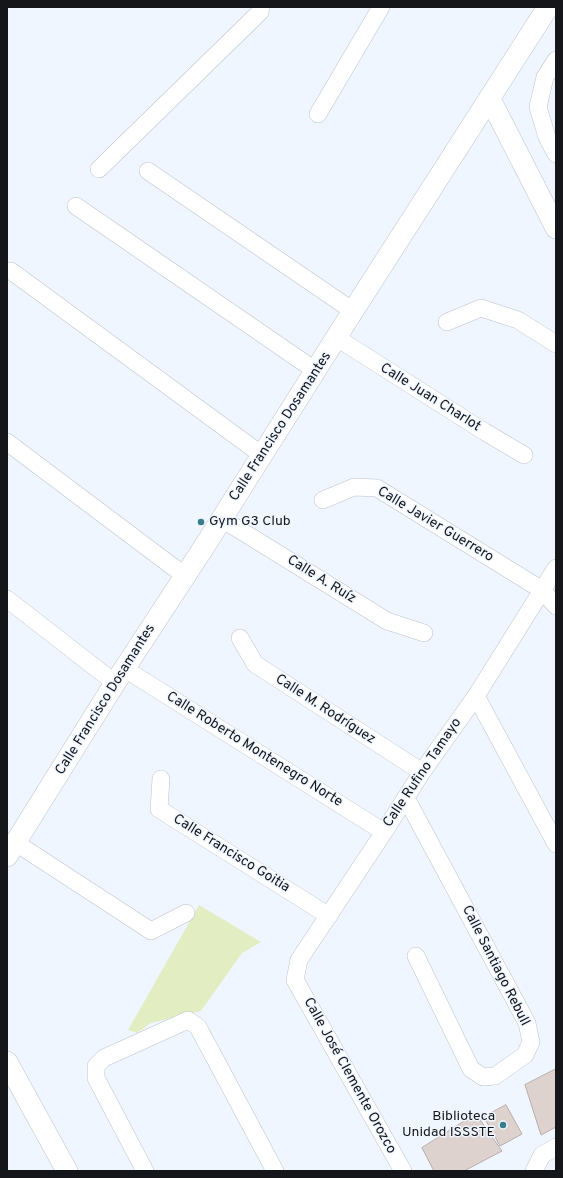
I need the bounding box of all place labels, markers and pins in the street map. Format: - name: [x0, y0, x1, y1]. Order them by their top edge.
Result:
- place label: Gym G3 Club: [209, 514, 291, 530]
- marker: Gym G3 Club: [196, 517, 206, 527]
- place label: Biblioteca Unidad ISSSTE: [402, 1109, 495, 1142]
- marker: Biblioteca Unidad ISSSTE: [498, 1120, 508, 1130]

